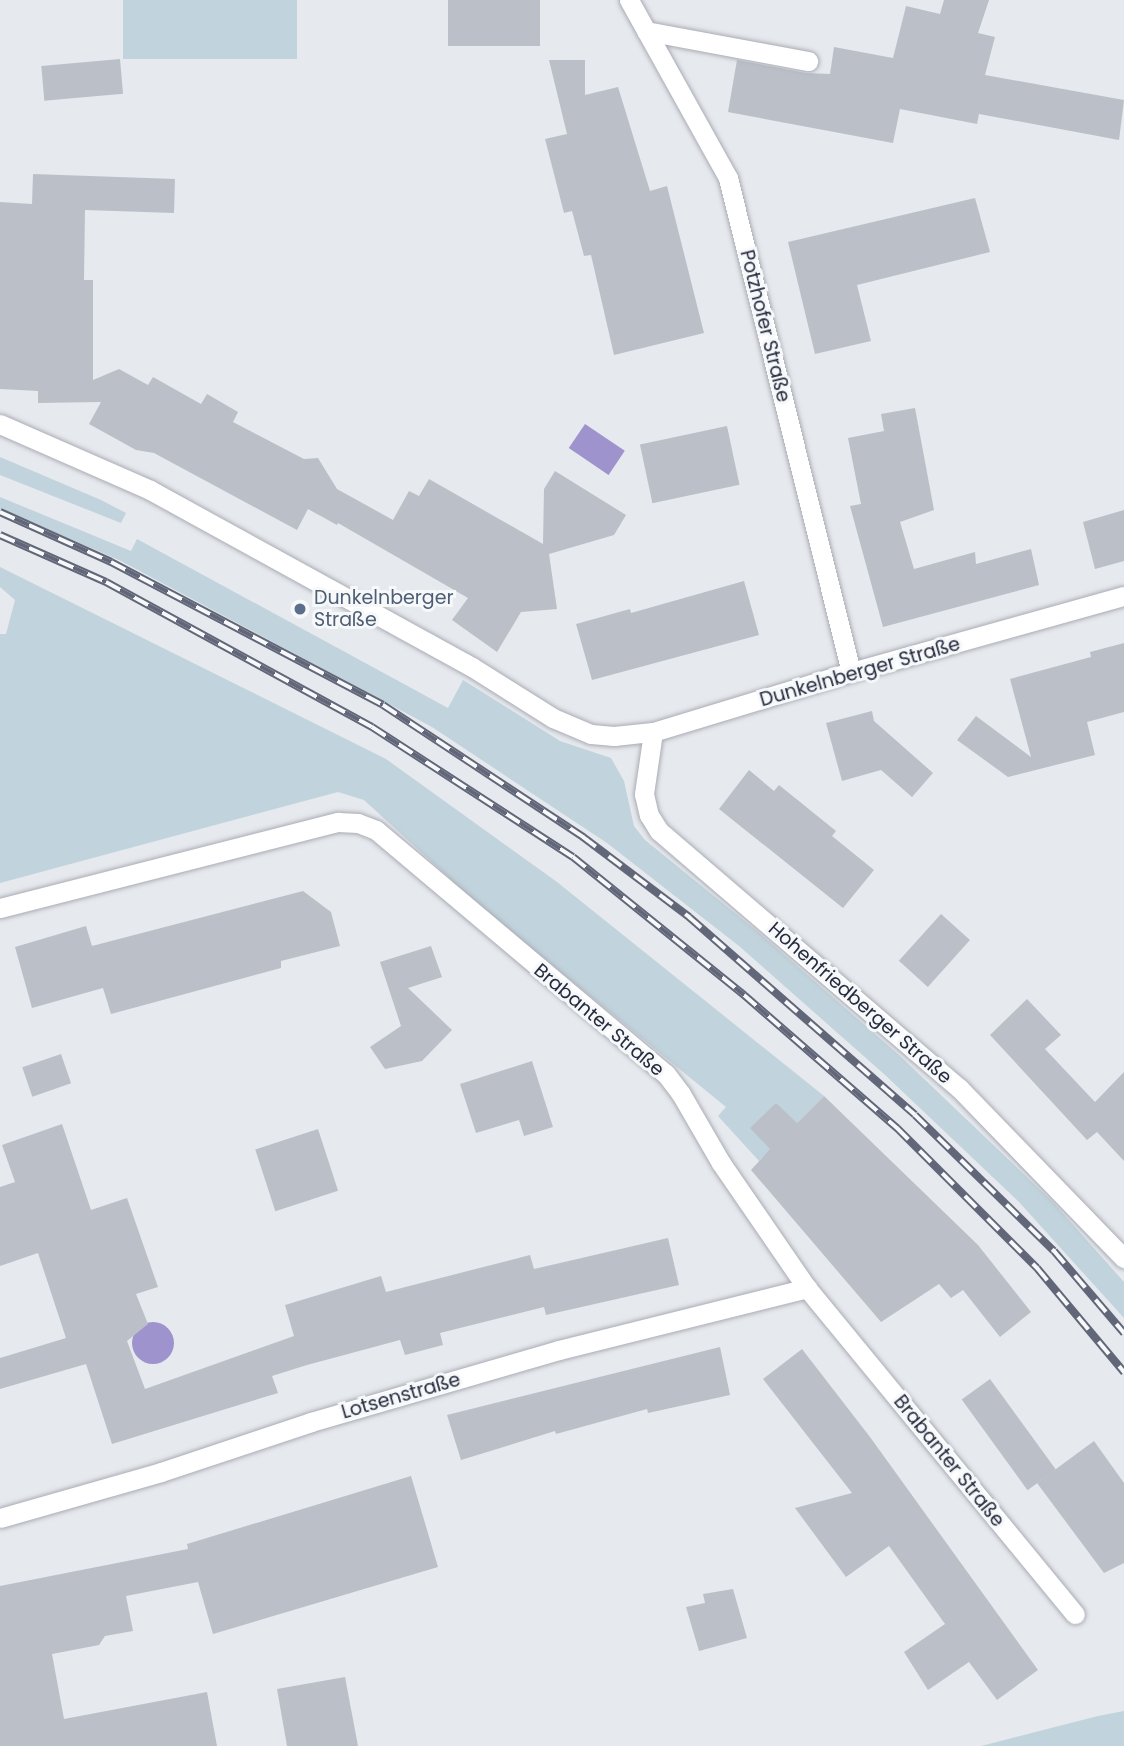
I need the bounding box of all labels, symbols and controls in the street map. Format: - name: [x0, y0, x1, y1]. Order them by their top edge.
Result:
- street label: Potzhofer Straße: [735, 248, 795, 404]
- place label: Dunkelnberger Straße: [314, 587, 454, 631]
- marker: Dunkelnberger Straße: [292, 601, 308, 617]
- street label: Dunkelnberger Straße: [757, 632, 963, 712]
- street label: Hohenfriedberger Straße: [764, 917, 956, 1089]
- street label: Brabanter Straße: [529, 959, 669, 1081]
- street label: Lotsenstraße: [339, 1368, 463, 1424]
- street label: Brabanter Straße: [889, 1390, 1009, 1532]

